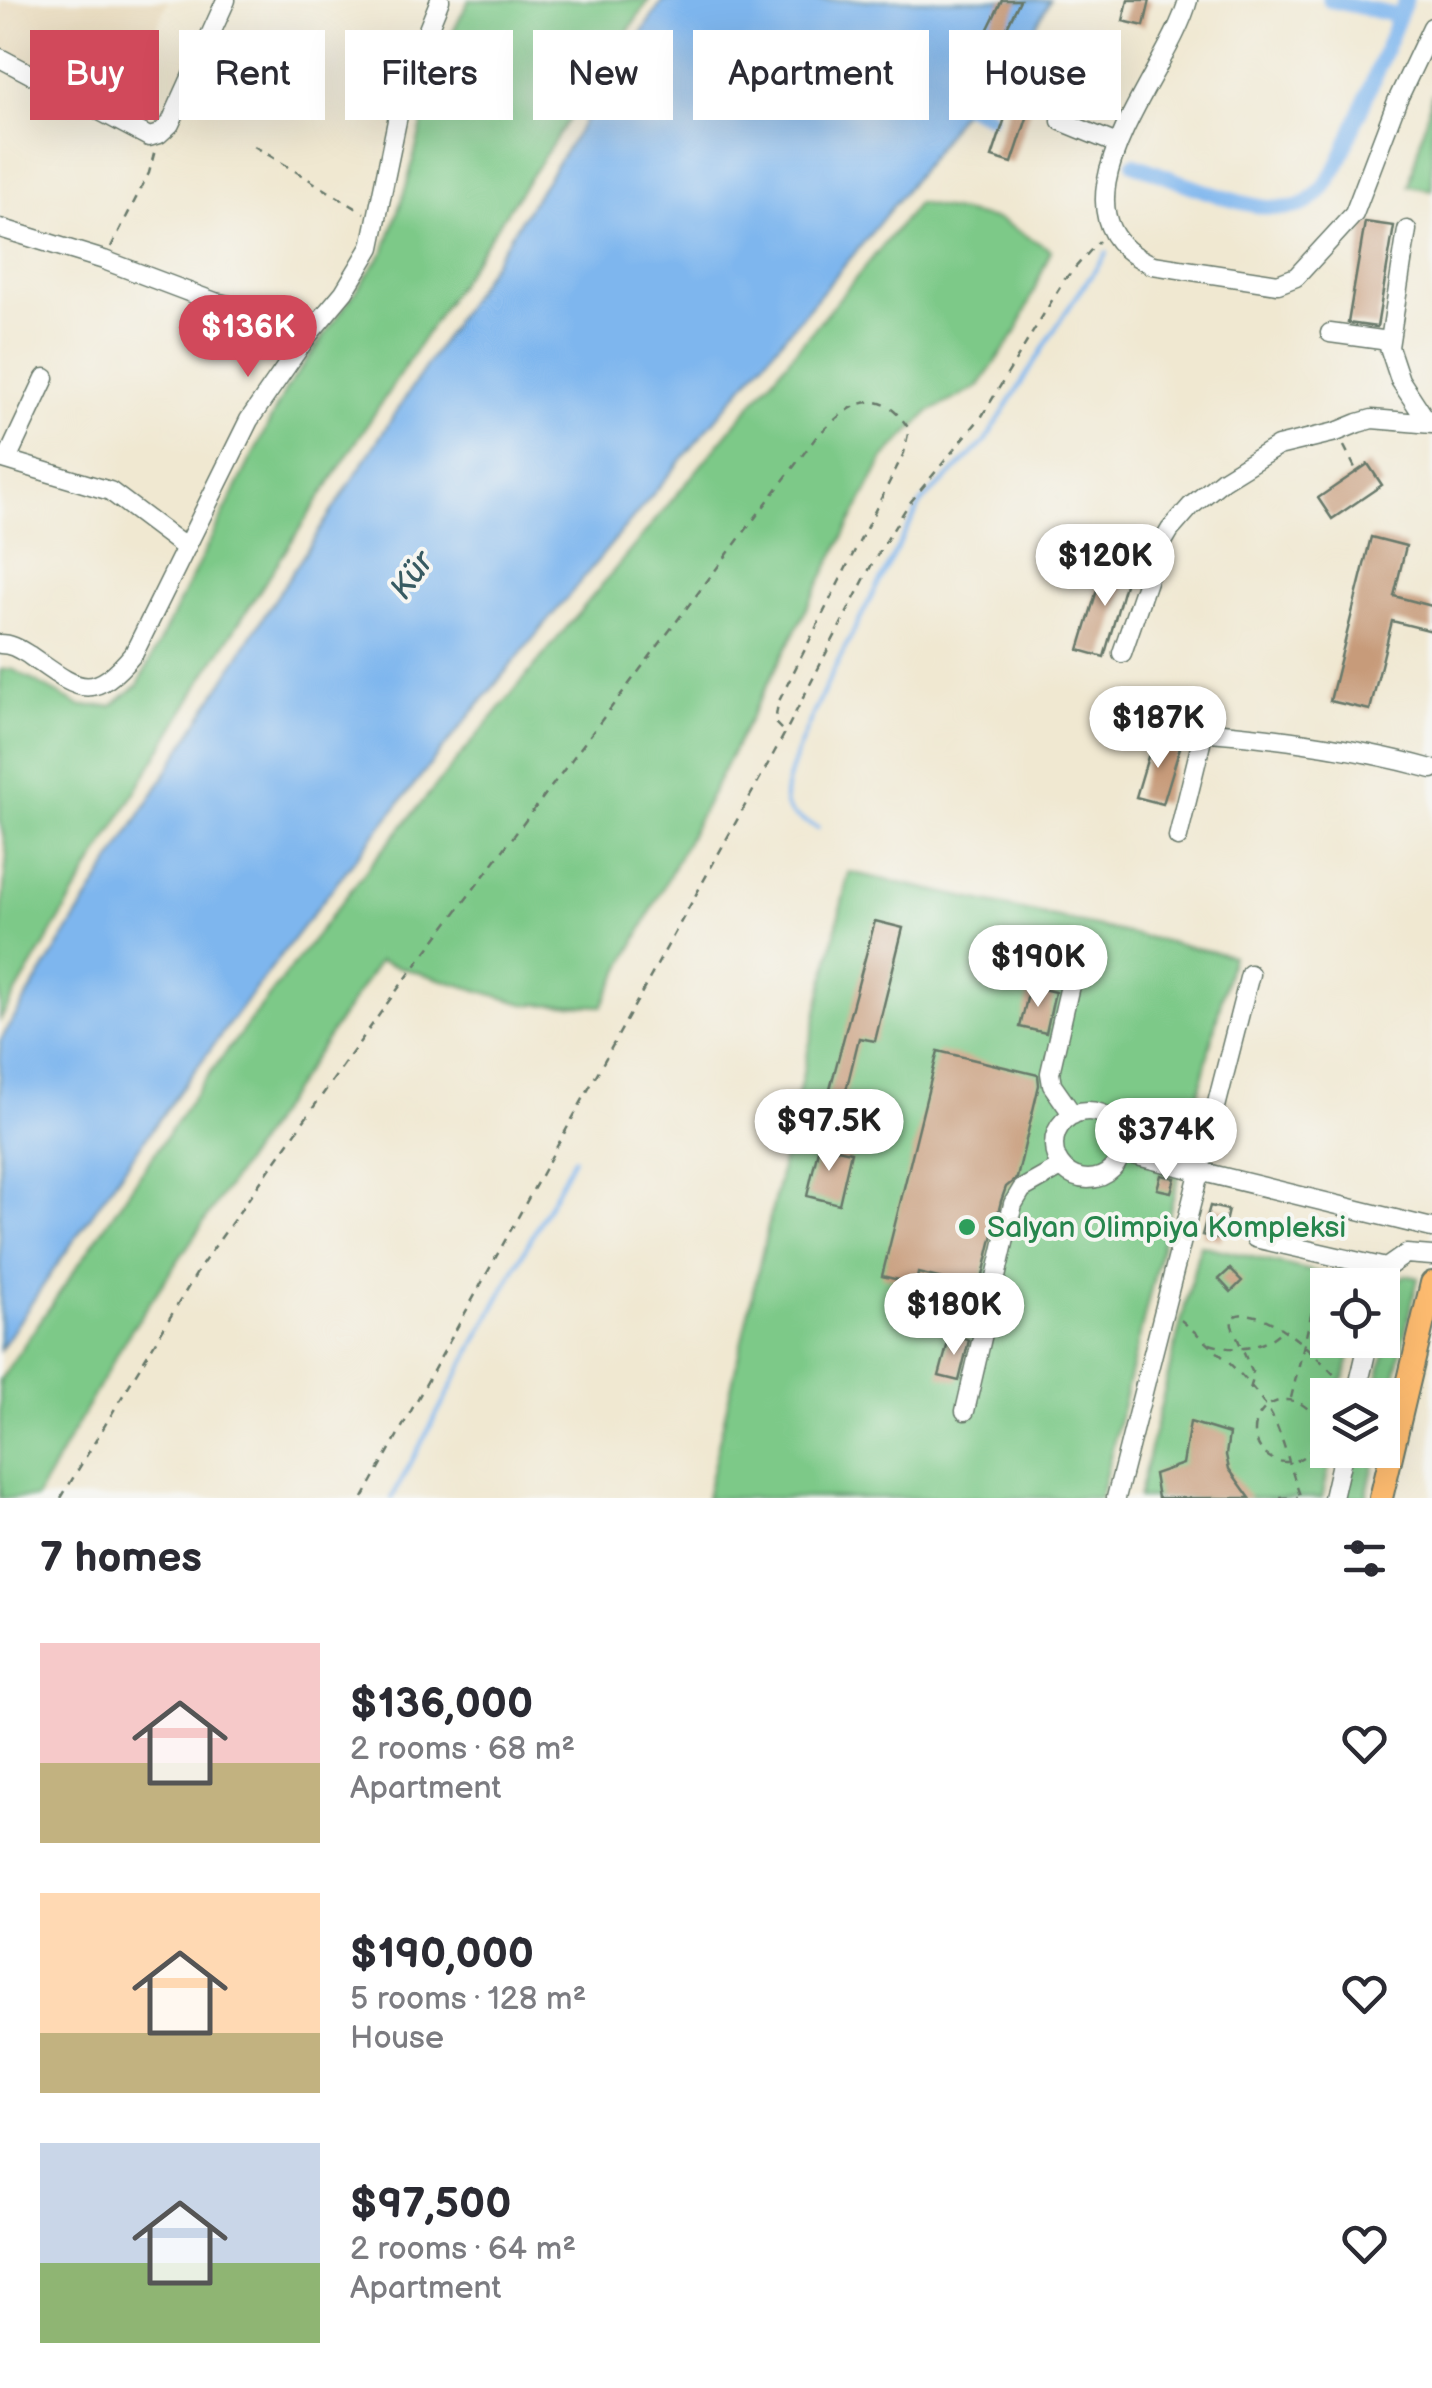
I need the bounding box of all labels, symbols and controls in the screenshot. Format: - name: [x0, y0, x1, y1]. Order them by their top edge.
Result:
- chip: Buy: [30, 30, 159, 120]
- chip: Rent: [179, 30, 325, 120]
- chip: Filters: [345, 30, 513, 120]
- chip: New: [533, 30, 673, 120]
- chip: Apartment: [693, 30, 929, 120]
- chip: House: [949, 30, 1121, 120]
- pin: $136K: [178, 295, 318, 380]
- text: $136K: [201, 308, 295, 347]
- pin: $120K: [1035, 524, 1175, 609]
- text: $120K: [1058, 537, 1152, 576]
- water label: Kür: [382, 542, 444, 607]
- pin: $187K: [1088, 686, 1228, 771]
- text: $187K: [1111, 699, 1205, 738]
- pin: $190K: [968, 925, 1108, 1010]
- text: $190K: [990, 938, 1086, 977]
- pin: $97.5K: [748, 1089, 910, 1174]
- pin: $374K: [1096, 1098, 1236, 1183]
- text: $97.5K: [777, 1102, 881, 1141]
- text: $374K: [1117, 1111, 1215, 1150]
- place label: Salyan Olimpiya Kompleksi: [987, 1210, 1346, 1246]
- marker: Salyan Olimpiya Kompleksi: [956, 1216, 978, 1238]
- map controls: [1310, 1268, 1400, 1468]
- button: locate: [1310, 1268, 1400, 1358]
- pin: $180K: [884, 1273, 1024, 1358]
- text: $180K: [906, 1286, 1002, 1325]
- button: layers: [1310, 1378, 1400, 1468]
- icon: filters: [1337, 1531, 1392, 1586]
- text: 7 homes: [40, 1533, 202, 1584]
- text: $136,000: [350, 1679, 533, 1730]
- icon: home: [120, 1683, 240, 1803]
- icon: heart: [1337, 1716, 1392, 1771]
- text: 2 rooms · 68 m²: [350, 1730, 575, 1769]
- text: Apartment: [350, 1769, 501, 1808]
- text: $190,000: [350, 1929, 534, 1980]
- icon: home: [120, 1933, 240, 2053]
- icon: heart: [1337, 1966, 1392, 2021]
- text: 5 rooms · 128 m²: [350, 1980, 586, 2019]
- text: House: [350, 2019, 444, 2058]
- text: $97,500: [350, 2179, 511, 2230]
- icon: home: [120, 2183, 240, 2303]
- icon: heart: [1337, 2216, 1392, 2271]
- text: 2 rooms · 64 m²: [350, 2230, 576, 2269]
- text: Apartment: [350, 2269, 501, 2308]

